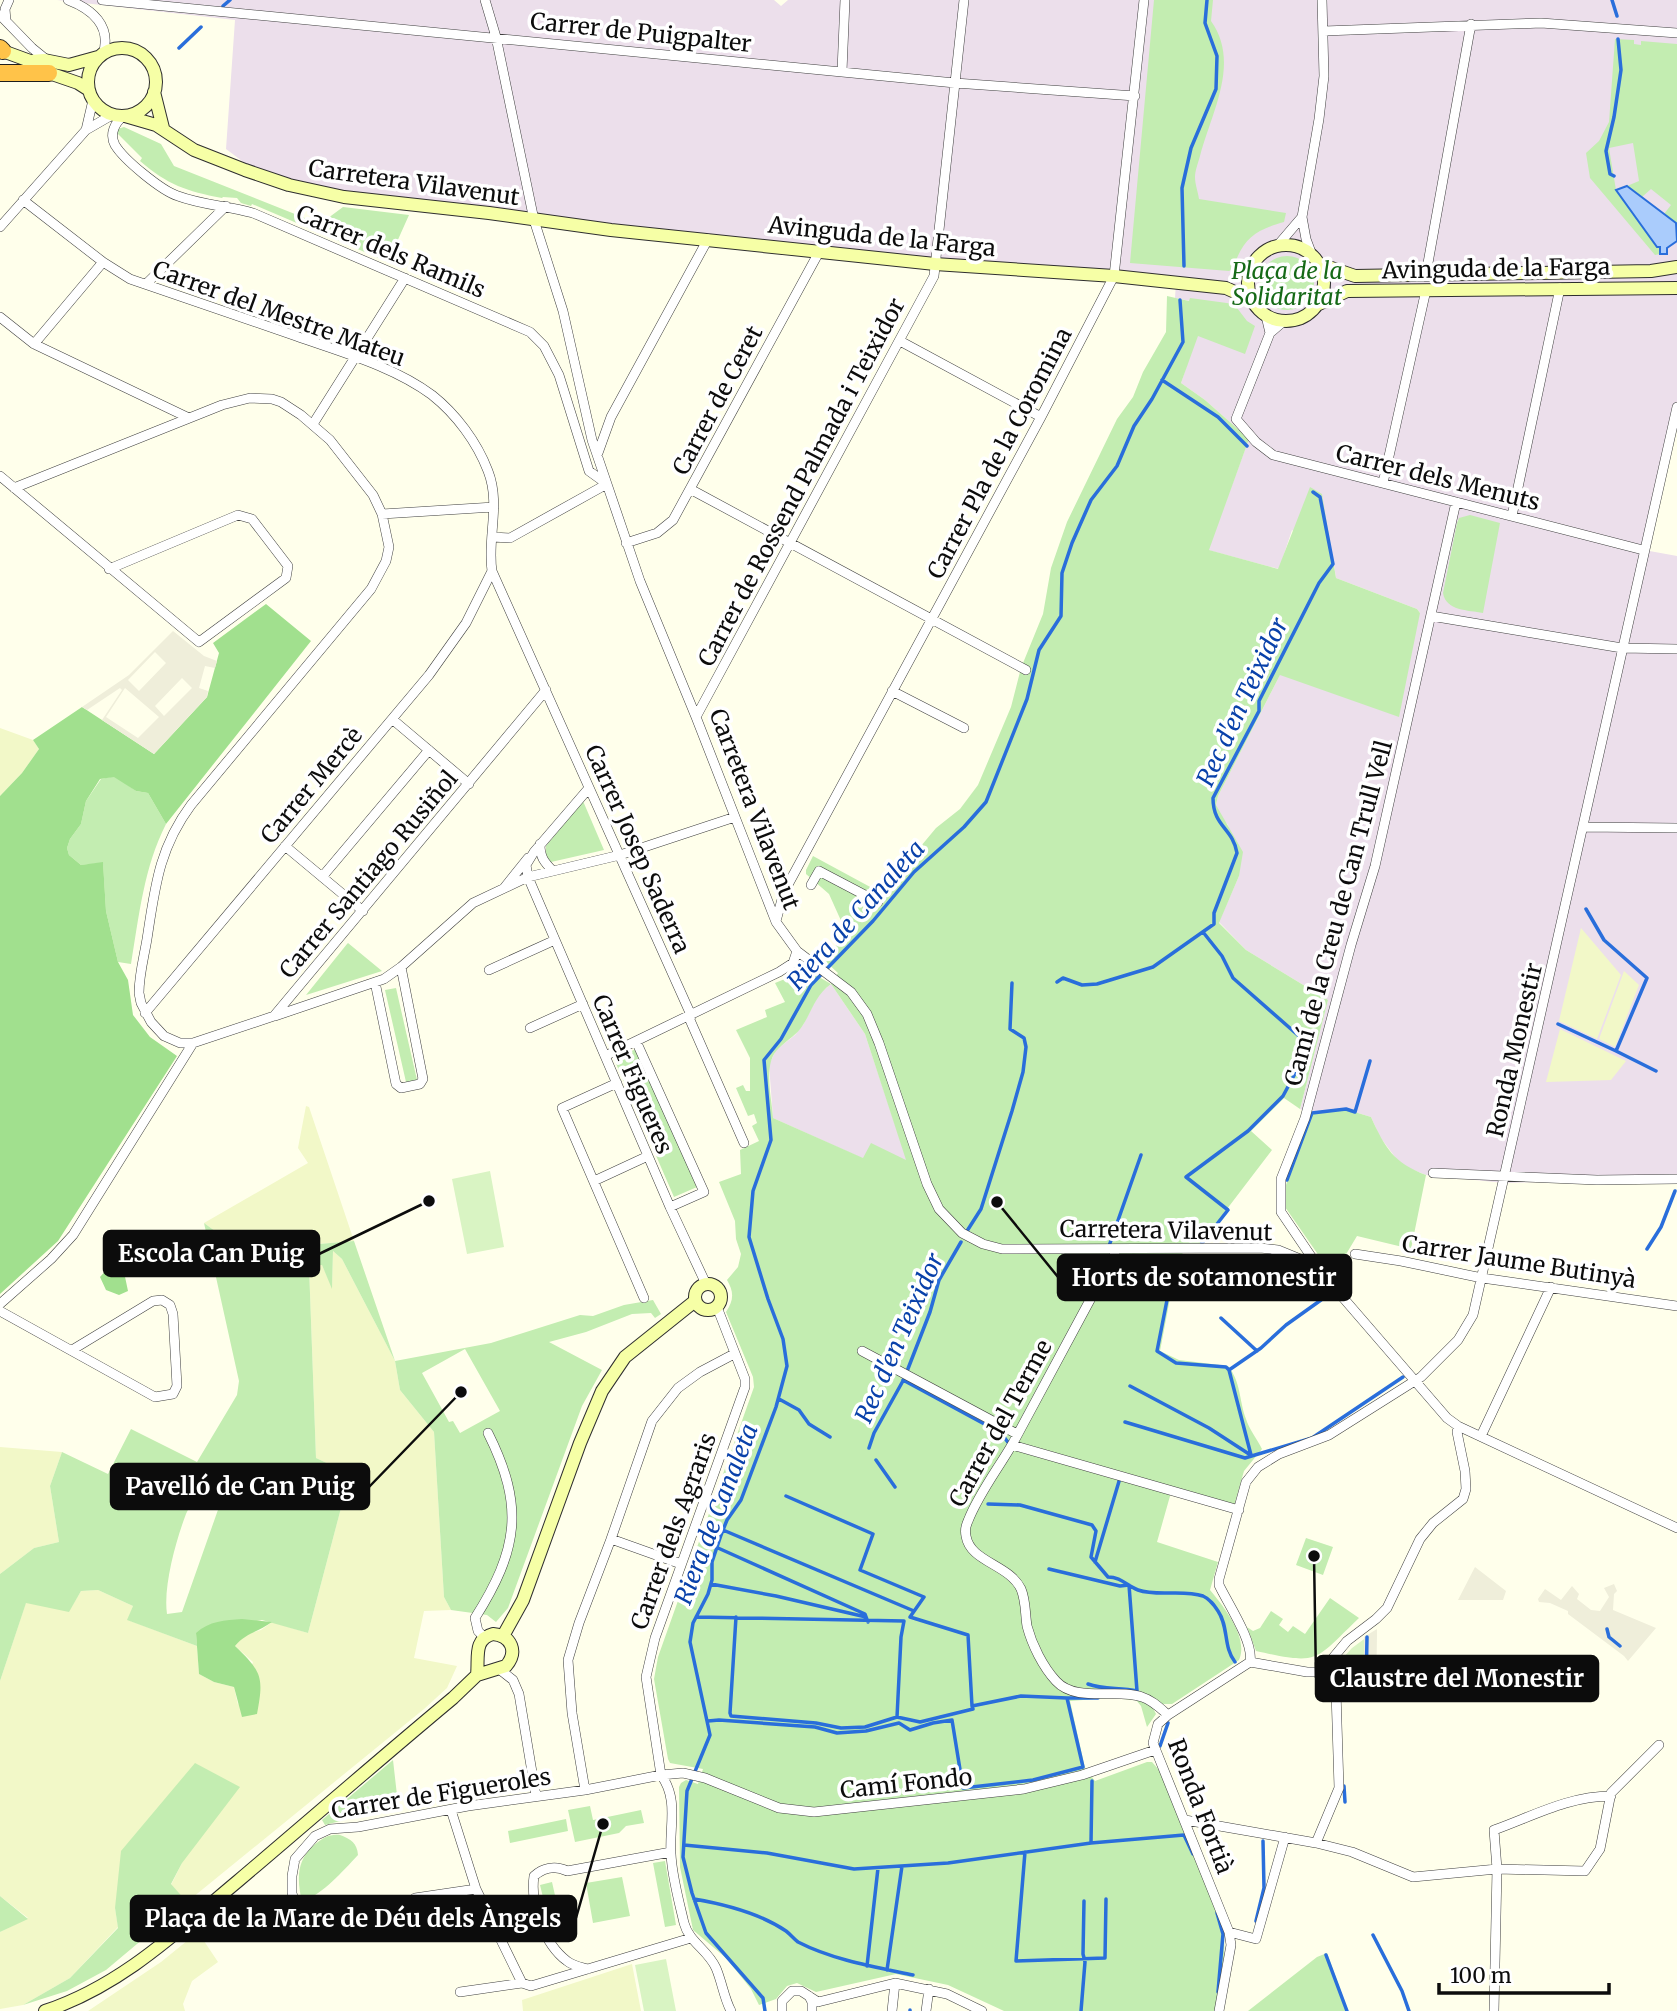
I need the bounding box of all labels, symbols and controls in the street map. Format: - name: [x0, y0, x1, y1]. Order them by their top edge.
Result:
- street label: Carrer de Puigpalter: [529, 6, 753, 58]
- street label: Carretera Vilavenut: [307, 153, 521, 211]
- street label: Carrer dels Ramils: [292, 198, 490, 304]
- street label: Avinguda de la Farga: [766, 210, 997, 262]
- street label: Avinguda de la Farga: [1381, 252, 1610, 285]
- street label: Carrer del Mestre Mateu: [149, 254, 409, 372]
- park label: Plaça de la Solidaritat: [1231, 256, 1343, 311]
- street label: Carrer de Rossend Palmada i Teixidor: [691, 293, 911, 671]
- street label: Carrer de Ceret: [666, 321, 768, 479]
- street label: Carrer Pla de la Coromina: [920, 322, 1078, 584]
- street label: Carrer dels Menuts: [1333, 438, 1543, 516]
- water label: Rec d'en Teixidor: [1189, 612, 1295, 791]
- street label: Carretera Vilavenut: [703, 705, 807, 913]
- street label: Carrer Mercè: [254, 721, 368, 849]
- street label: Camí de la Creu de Can Trull Vell: [1278, 737, 1398, 1089]
- street label: Carrer Josep Saderra: [579, 740, 697, 958]
- street label: Carrer Santiago Rusiñol: [273, 764, 463, 984]
- water label: Riera de Canaleta: [781, 834, 931, 996]
- street label: Ronda Monestir: [1480, 960, 1548, 1140]
- street label: Carrer Figueres: [586, 990, 680, 1158]
- street label: Carretera Vilavenut: [1059, 1214, 1273, 1246]
- street label: Carrer Jaume Butinyà: [1400, 1228, 1638, 1294]
- callout: Escola Can Puig: [104, 1231, 319, 1276]
- text: Escola Can Puig: [118, 1238, 304, 1269]
- water label: Rec d'en Teixidor: [848, 1247, 951, 1428]
- callout: Horts de sotamonestir: [1058, 1255, 1351, 1300]
- text: Horts de sotamonestir: [1071, 1262, 1337, 1293]
- street label: Carrer del Terme: [942, 1334, 1058, 1512]
- water label: Riera de Canaleta: [667, 1419, 765, 1609]
- street label: Carrer dels Agraris: [624, 1429, 722, 1633]
- callout: Pavelló de Can Puig: [111, 1464, 369, 1509]
- text: Pavelló de Can Puig: [125, 1471, 355, 1502]
- callout: Claustre del Monestir: [1316, 1656, 1598, 1701]
- text: Claustre del Monestir: [1330, 1663, 1584, 1694]
- street label: Ronda Fortià: [1162, 1734, 1240, 1878]
- street label: Carrer de Figueroles: [329, 1761, 553, 1825]
- street label: Camí Fondo: [839, 1762, 973, 1804]
- callout: Plaça de la Mare de Déu dels Àngels: [131, 1896, 576, 1941]
- text: Plaça de la Mare de Déu dels Àngels: [145, 1902, 561, 1934]
- scale bar: [1439, 1952, 1609, 1996]
- text: 100 m: [1450, 1962, 1512, 1989]

